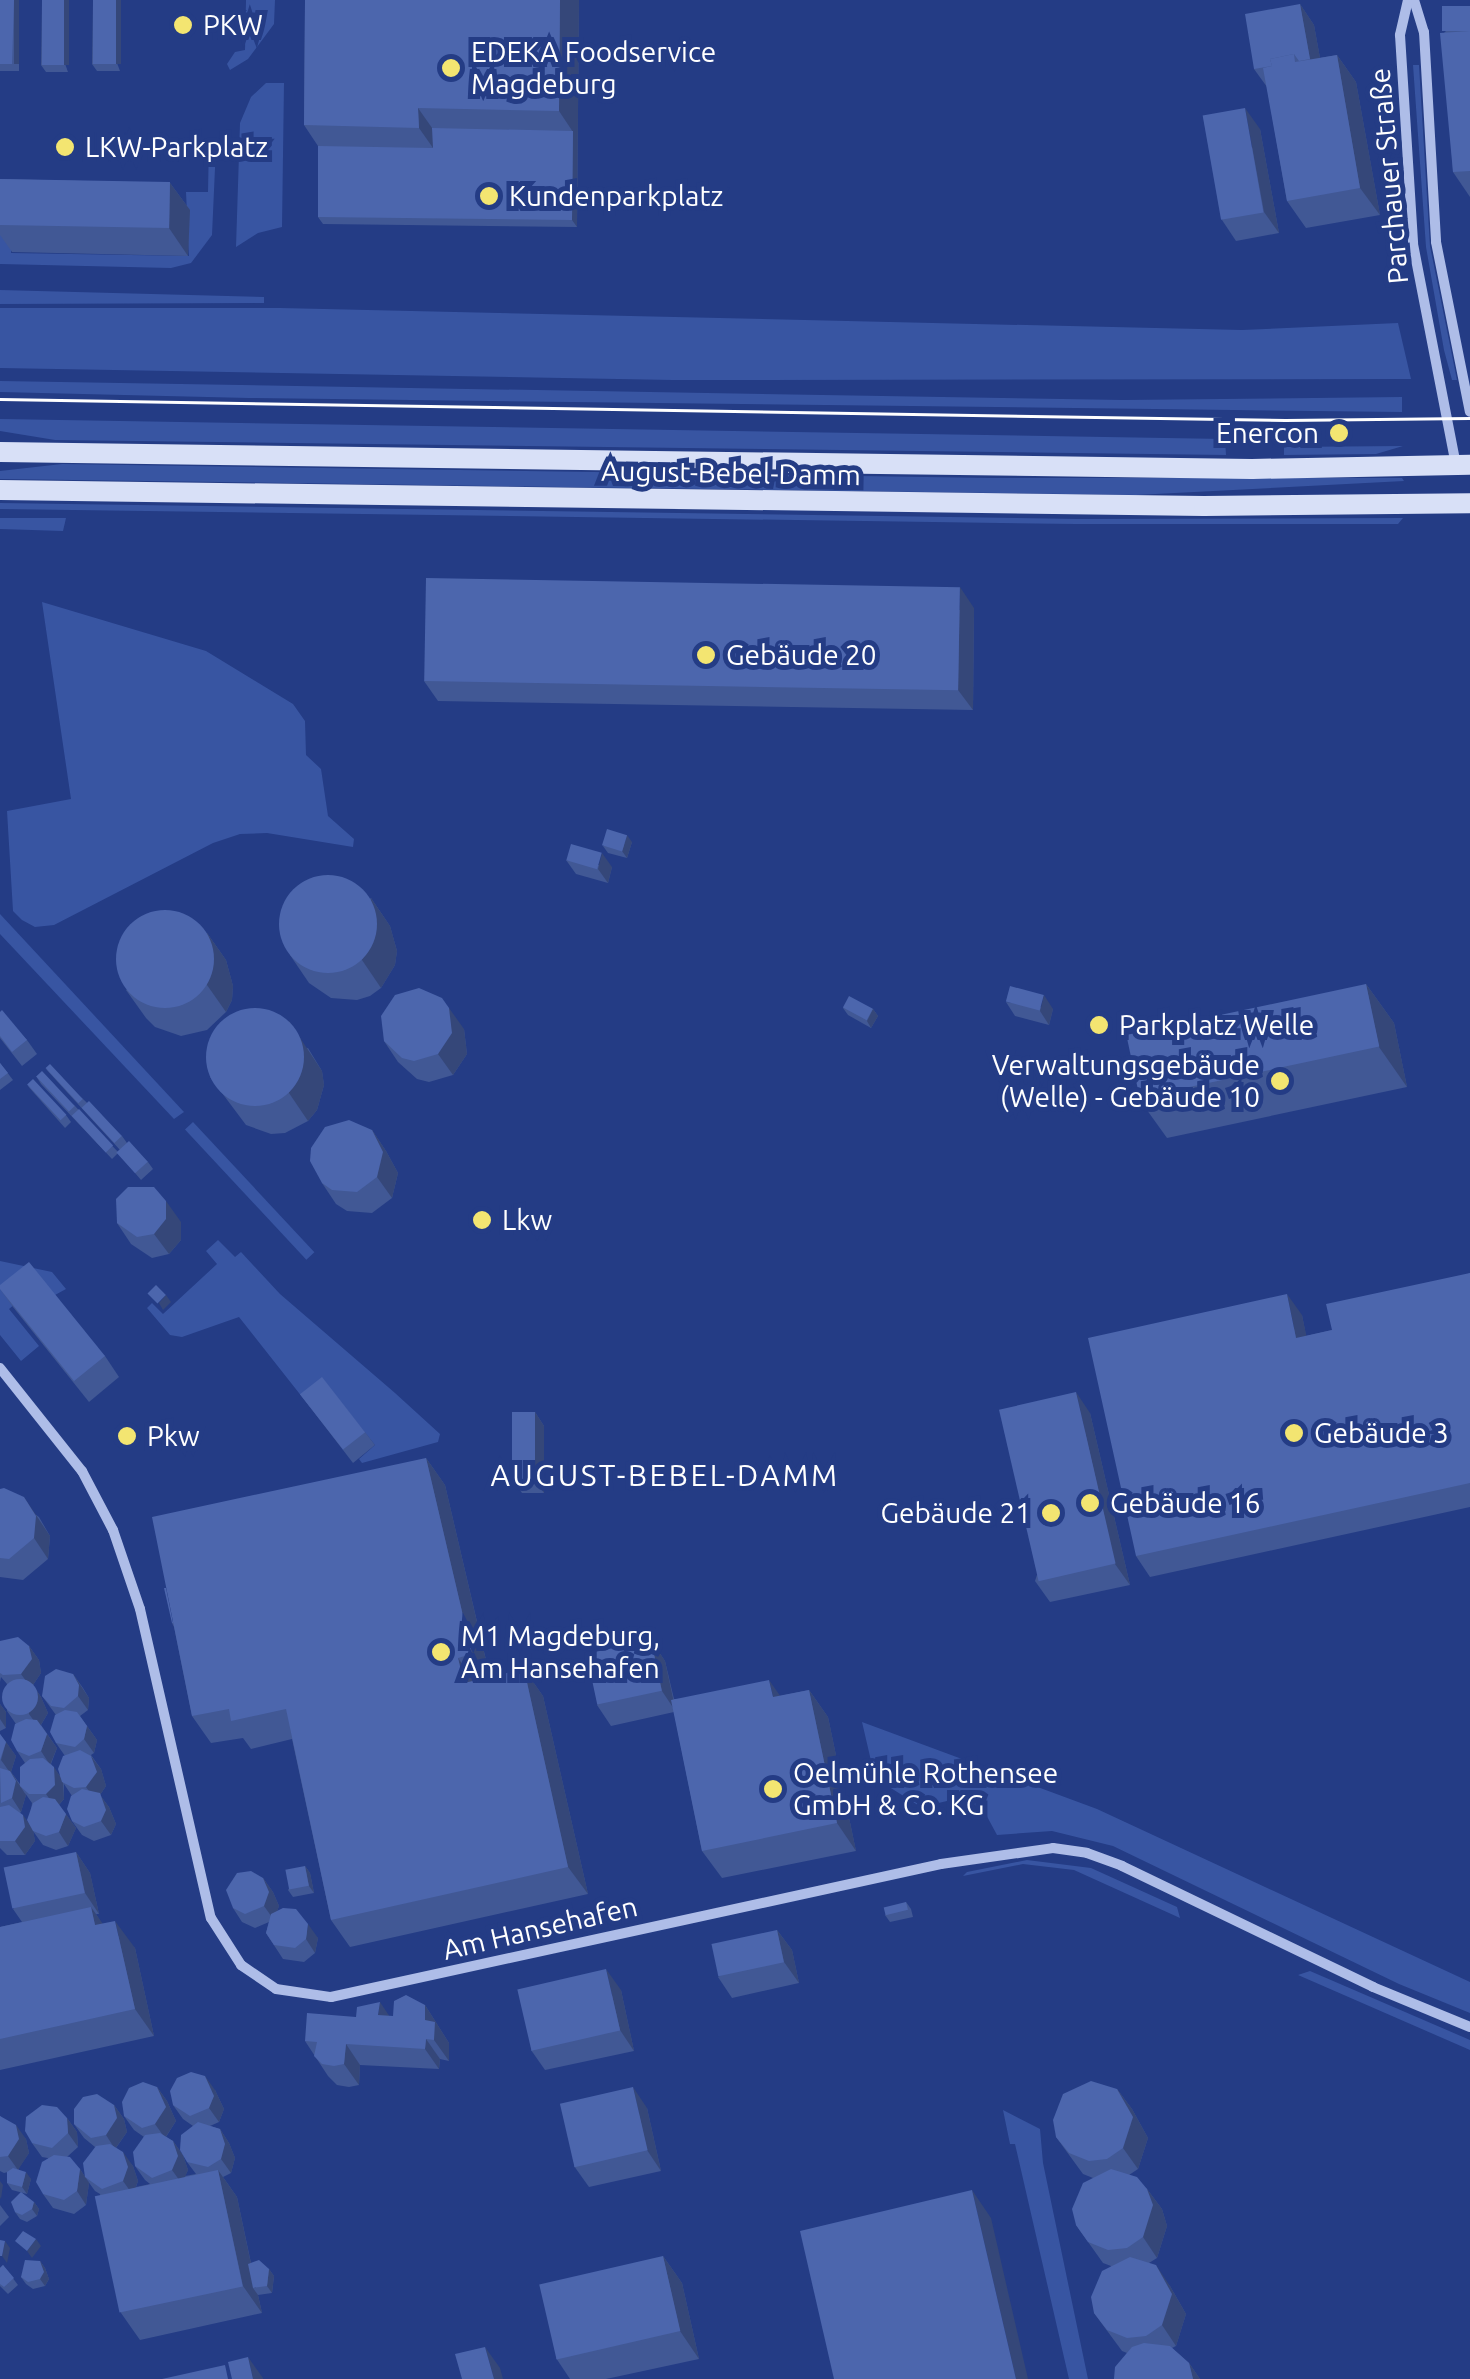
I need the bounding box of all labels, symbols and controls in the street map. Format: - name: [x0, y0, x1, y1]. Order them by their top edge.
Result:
- place label: PKW: [203, 8, 263, 42]
- marker: PKW: [172, 14, 194, 36]
- place label: EDEKA Foodservice Magdeburg: [471, 35, 716, 101]
- marker: EDEKA Foodservice Magdeburg: [440, 57, 462, 79]
- street label: Parchauer Straße: [1363, 67, 1415, 285]
- place label: LKW-Parkplatz: [85, 130, 268, 164]
- marker: LKW-Parkplatz: [54, 136, 76, 158]
- place label: Kundenparkplatz: [509, 179, 723, 213]
- marker: Kundenparkplatz: [478, 185, 500, 207]
- place label: Enercon: [1216, 416, 1319, 450]
- marker: Enercon: [1328, 422, 1350, 444]
- street label: August-Bebel-Damm: [601, 454, 861, 492]
- place label: Gebäude 20: [726, 638, 877, 672]
- marker: Gebäude 20: [695, 644, 717, 666]
- place label: Parkplatz Welle: [1119, 1008, 1314, 1042]
- marker: Parkplatz Welle: [1088, 1014, 1110, 1036]
- place label: Verwaltungsgebäude (Welle) - Gebäude 10: [992, 1048, 1260, 1114]
- marker: Verwaltungsgebäude (Welle) - Gebäude 10: [1269, 1070, 1291, 1092]
- place label: Lkw: [502, 1203, 552, 1237]
- marker: Lkw: [471, 1209, 493, 1231]
- place label: Gebäude 3: [1314, 1416, 1449, 1450]
- place label: Pkw: [147, 1419, 200, 1453]
- marker: Gebäude 3: [1283, 1422, 1305, 1444]
- marker: Pkw: [116, 1425, 138, 1447]
- district label: AUGUST-BEBEL-DAMM: [490, 1457, 840, 1493]
- place label: Gebäude 16: [1110, 1486, 1261, 1520]
- marker: Gebäude 16: [1079, 1492, 1101, 1514]
- place label: Gebäude 21: [880, 1496, 1031, 1530]
- marker: Gebäude 21: [1040, 1502, 1062, 1524]
- place label: M1 Magdeburg, Am Hansehafen: [461, 1619, 660, 1685]
- marker: M1 Magdeburg, Am Hansehafen: [430, 1641, 452, 1663]
- place label: Oelmühle Rothensee GmbH & Co. KG: [793, 1756, 1058, 1822]
- marker: Oelmühle Rothensee GmbH & Co. KG: [762, 1778, 784, 1800]
- street label: Am Hansehafen: [439, 1889, 641, 1967]

